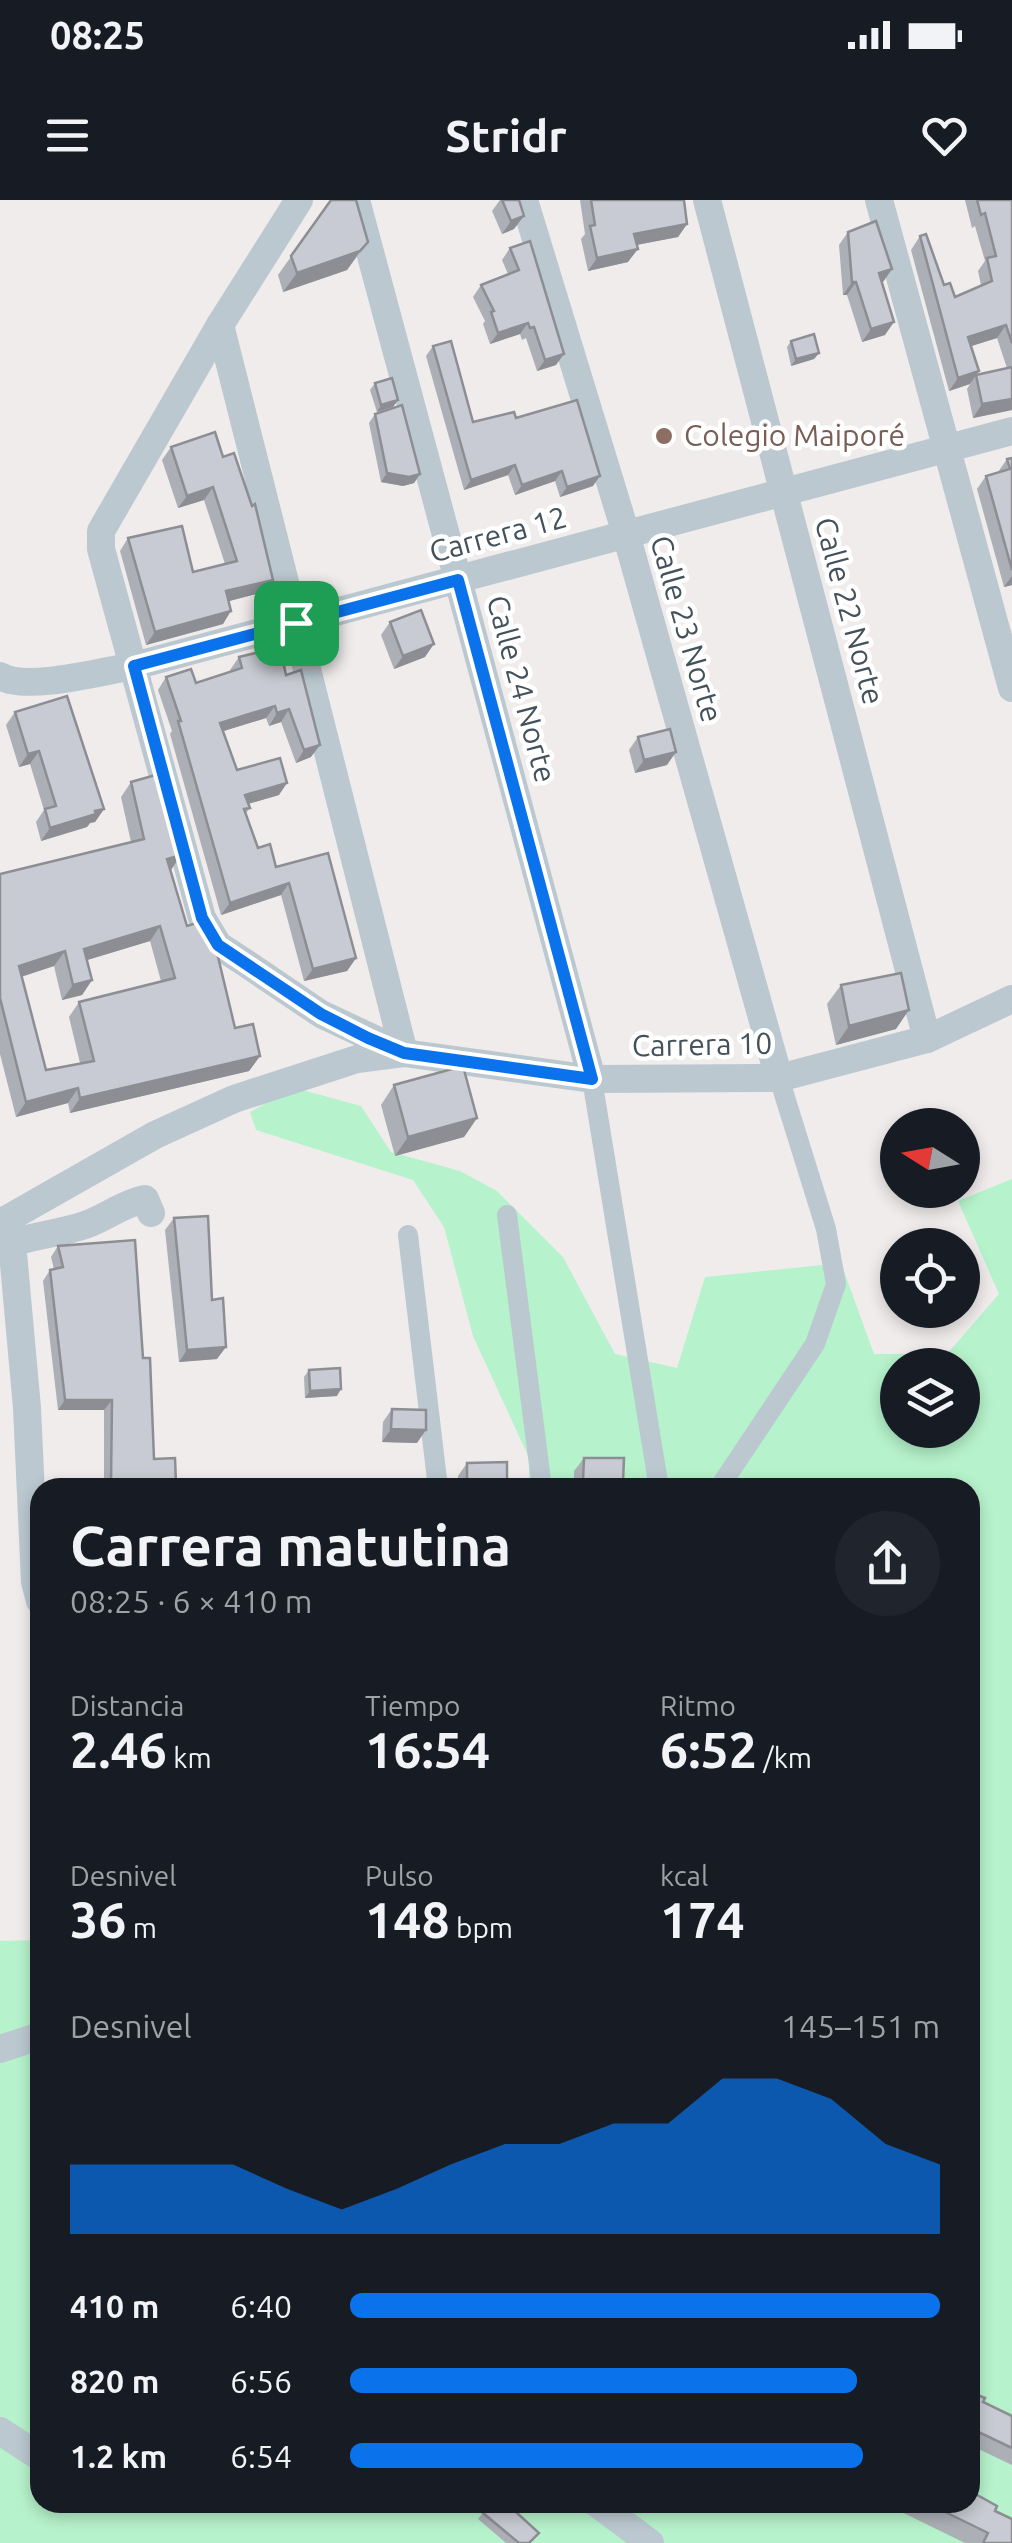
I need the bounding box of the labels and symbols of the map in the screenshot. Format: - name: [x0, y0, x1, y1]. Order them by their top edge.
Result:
- place label: Colegio Maiporé: [684, 418, 905, 452]
- marker: Colegio Maiporé: [653, 425, 675, 447]
- street label: Carrera 12: [425, 499, 570, 569]
- street label: Calle 22 Norte: [809, 513, 891, 708]
- street label: Calle 23 Norte: [644, 532, 730, 726]
- pin: [254, 581, 339, 666]
- street label: Calle 24 Norte: [481, 591, 563, 786]
- street label: Carrera 10: [631, 1026, 773, 1062]
- north arrow: [880, 1108, 980, 1208]

